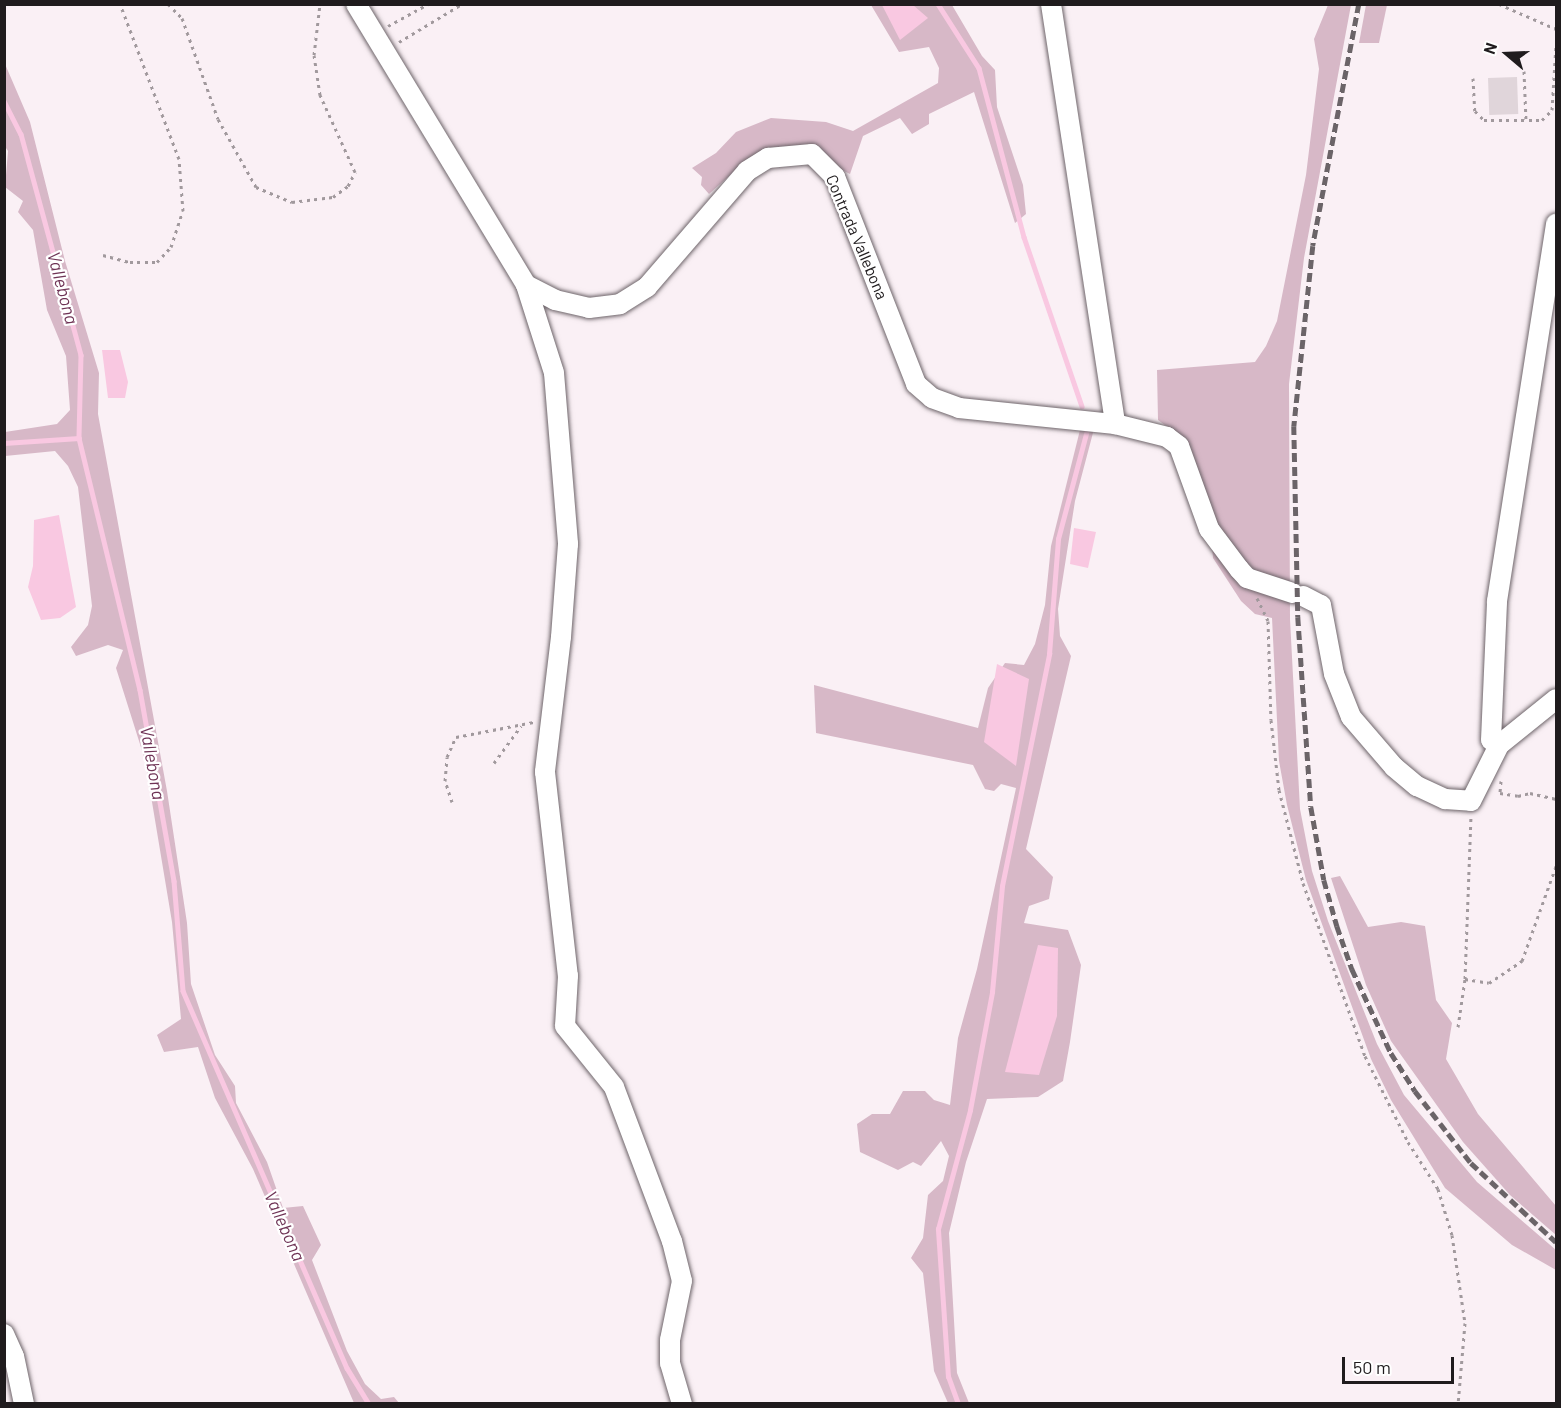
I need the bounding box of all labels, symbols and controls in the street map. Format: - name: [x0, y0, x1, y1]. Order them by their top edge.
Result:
- north arrow: [1477, 24, 1537, 84]
- text: N: [1479, 40, 1500, 56]
- street label: Contrada Vallebona: [822, 172, 892, 302]
- water label: Vallebona: [43, 249, 83, 327]
- water label: Vallebona: [136, 725, 170, 801]
- water label: Vallebona: [260, 1188, 310, 1264]
- scale bar: [1345, 1345, 1458, 1383]
- text: 50 m: [1353, 1356, 1391, 1378]

